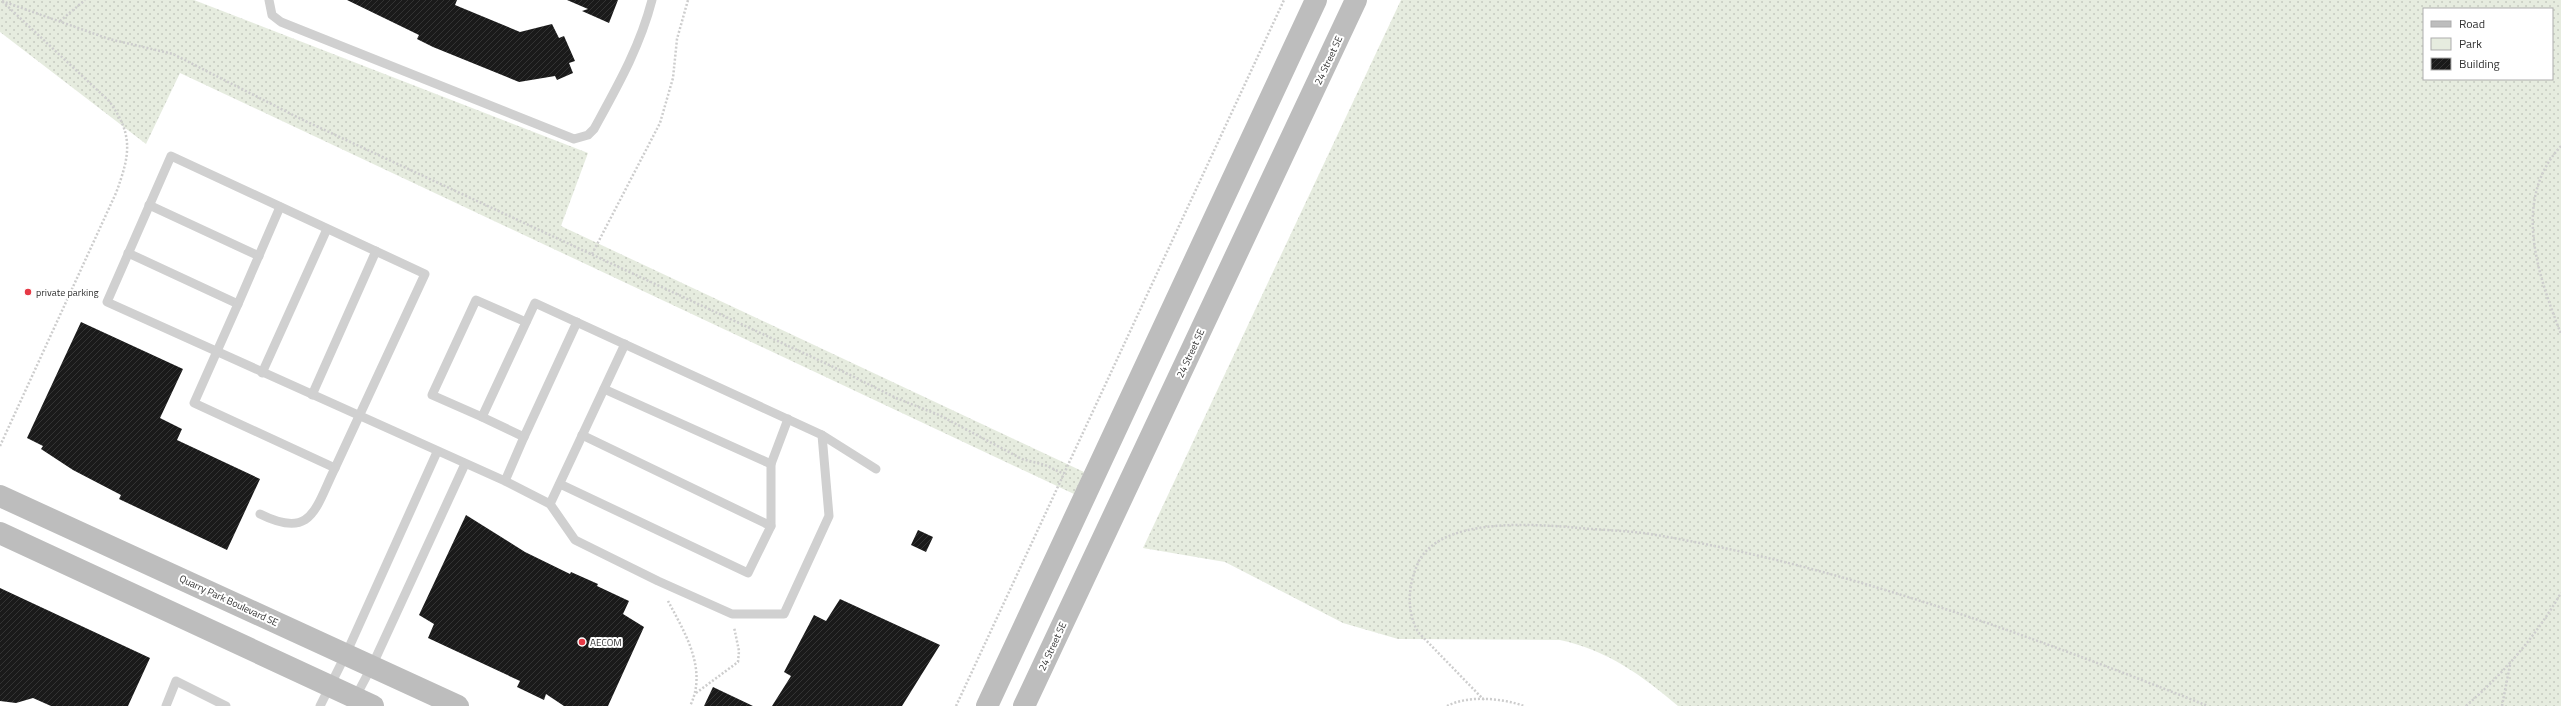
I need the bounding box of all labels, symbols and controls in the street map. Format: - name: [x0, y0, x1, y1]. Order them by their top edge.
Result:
- legend: [2423, 8, 2553, 80]
- text: Road: [2459, 14, 2485, 33]
- street label: 24 Street SE: [1311, 33, 1347, 87]
- text: Park: [2459, 34, 2482, 53]
- text: Building: [2459, 54, 2500, 73]
- place label: private parking: [36, 285, 99, 300]
- marker: private parking: [23, 287, 33, 297]
- street label: 24 Street SE: [1173, 326, 1209, 380]
- street label: Quarry Park Boulevard SE: [177, 571, 281, 630]
- street label: 24 Street SE: [1035, 619, 1071, 673]
- place label: AECOM: [590, 635, 622, 650]
- marker: AECOM: [577, 637, 587, 647]

